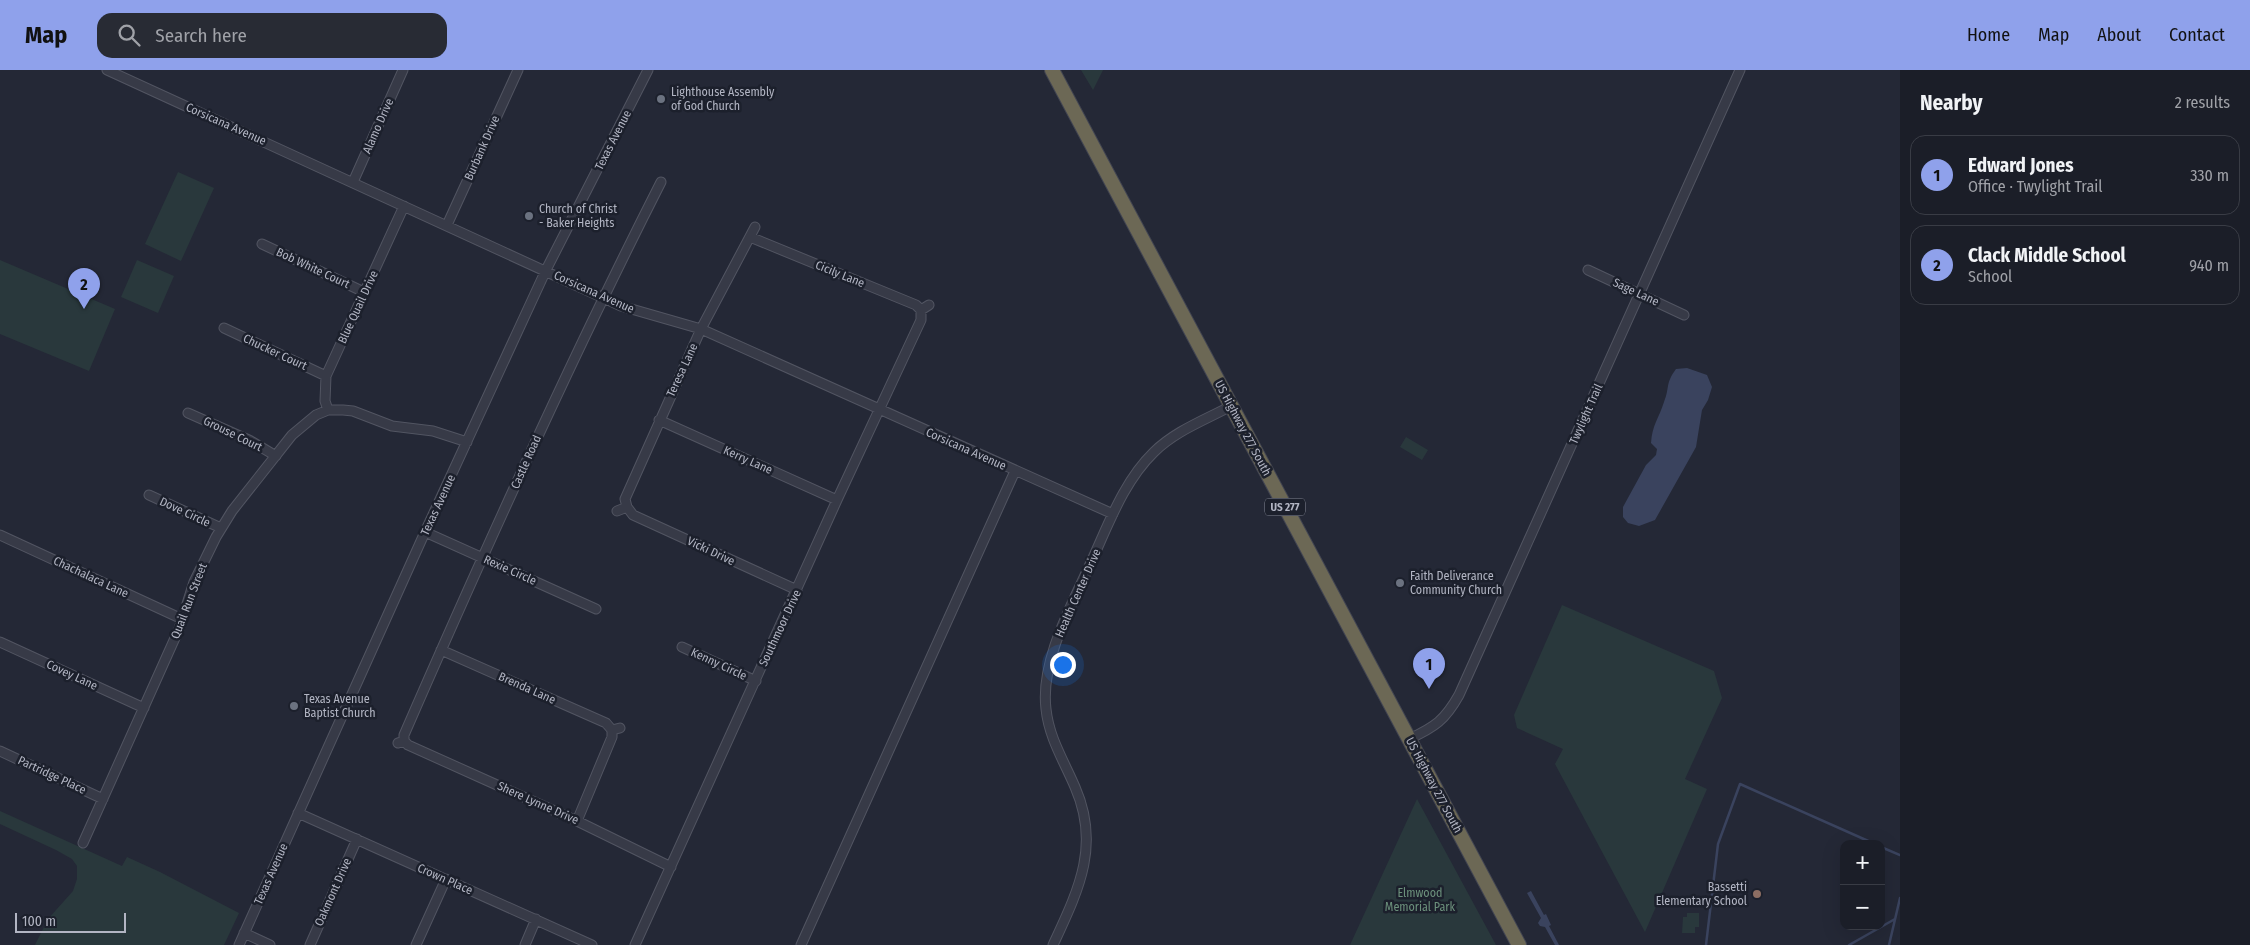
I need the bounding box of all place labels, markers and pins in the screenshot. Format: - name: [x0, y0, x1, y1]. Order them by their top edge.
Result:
- place label: Lighthouse Assembly of God Church: [671, 85, 775, 113]
- marker: Lighthouse Assembly of God Church: [655, 93, 667, 105]
- place label: Church of Christ - Baker Heights: [539, 202, 617, 230]
- marker: Church of Christ - Baker Heights: [523, 210, 535, 222]
- pin: 2: [68, 268, 100, 309]
- place label: Faith Deliverance Community Church: [1410, 569, 1502, 597]
- marker: Faith Deliverance Community Church: [1394, 577, 1406, 589]
- pin: 1: [1413, 648, 1445, 689]
- place label: Texas Avenue Baptist Church: [304, 692, 376, 720]
- marker: Texas Avenue Baptist Church: [288, 700, 300, 712]
- place label: Bassetti Elementary School: [1656, 880, 1747, 908]
- marker: Bassetti Elementary School: [1751, 888, 1763, 900]

